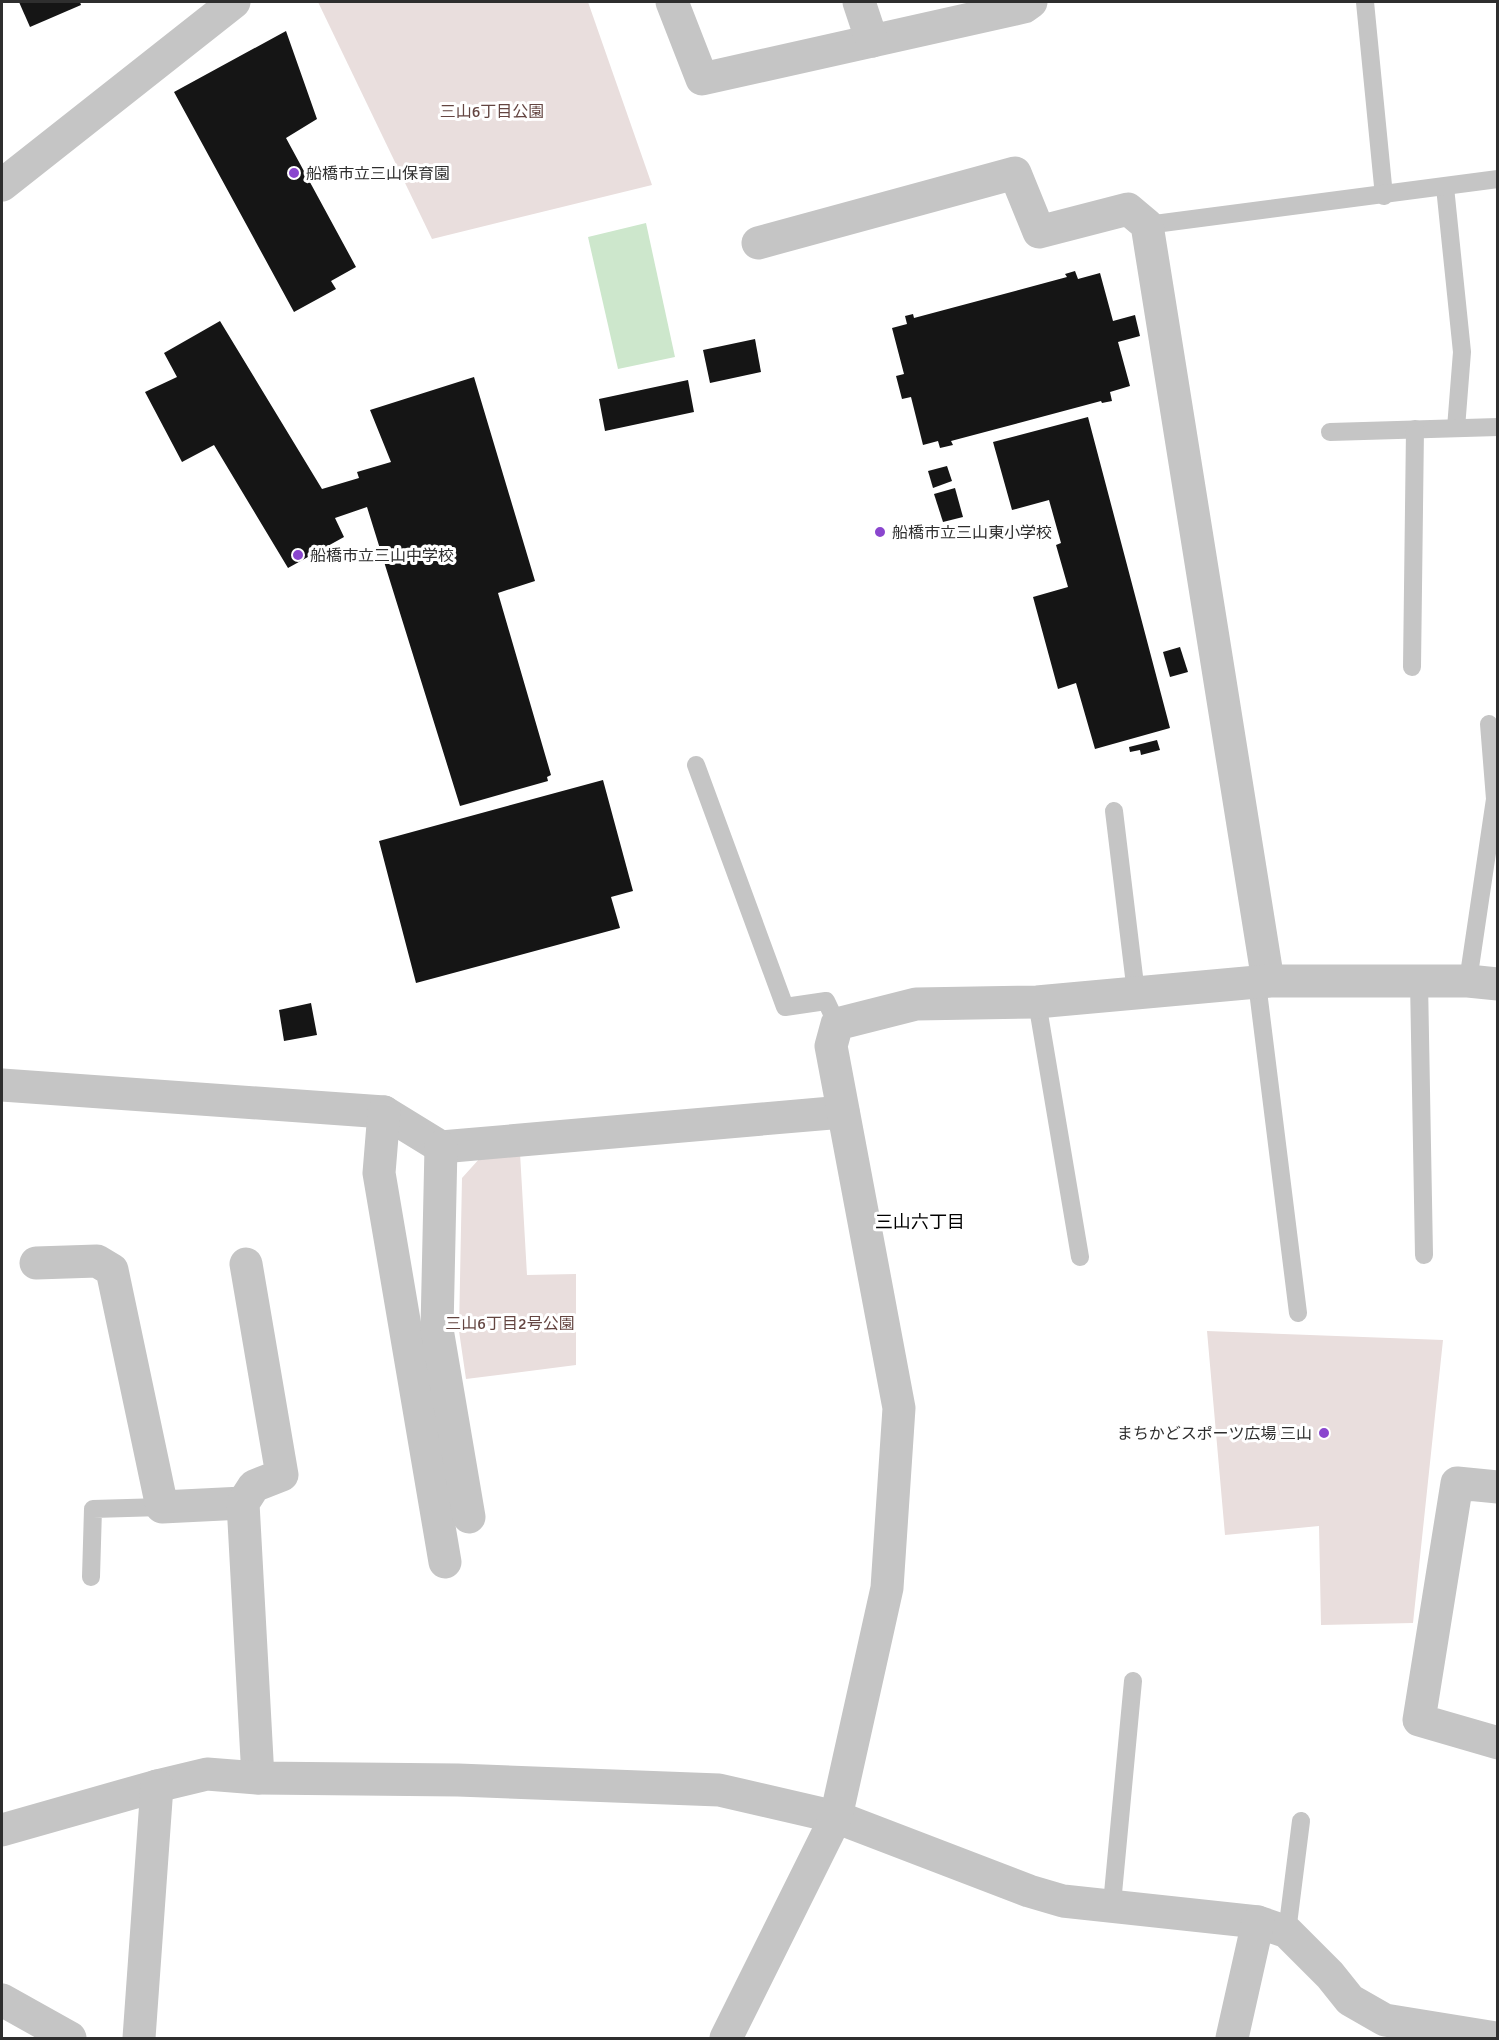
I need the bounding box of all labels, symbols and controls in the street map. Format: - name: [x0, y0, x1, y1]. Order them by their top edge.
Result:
- park label: 三山6丁目公園: [440, 102, 544, 122]
- place label: 船橋市立三山保育園: [306, 164, 450, 184]
- marker: 船橋市立三山保育園: [287, 166, 301, 180]
- place label: 船橋市立三山東小学校: [892, 523, 1052, 543]
- marker: 船橋市立三山東小学校: [873, 525, 887, 539]
- place label: 船橋市立三山中学校: [310, 546, 454, 566]
- marker: 船橋市立三山中学校: [291, 548, 305, 562]
- district label: 三山六丁目: [875, 1211, 965, 1233]
- park label: 三山6丁目2号公園: [445, 1314, 575, 1334]
- place label: まちかどスポーツ広場 三山: [1117, 1424, 1312, 1444]
- marker: まちかどスポーツ広場 三山: [1317, 1426, 1331, 1440]

